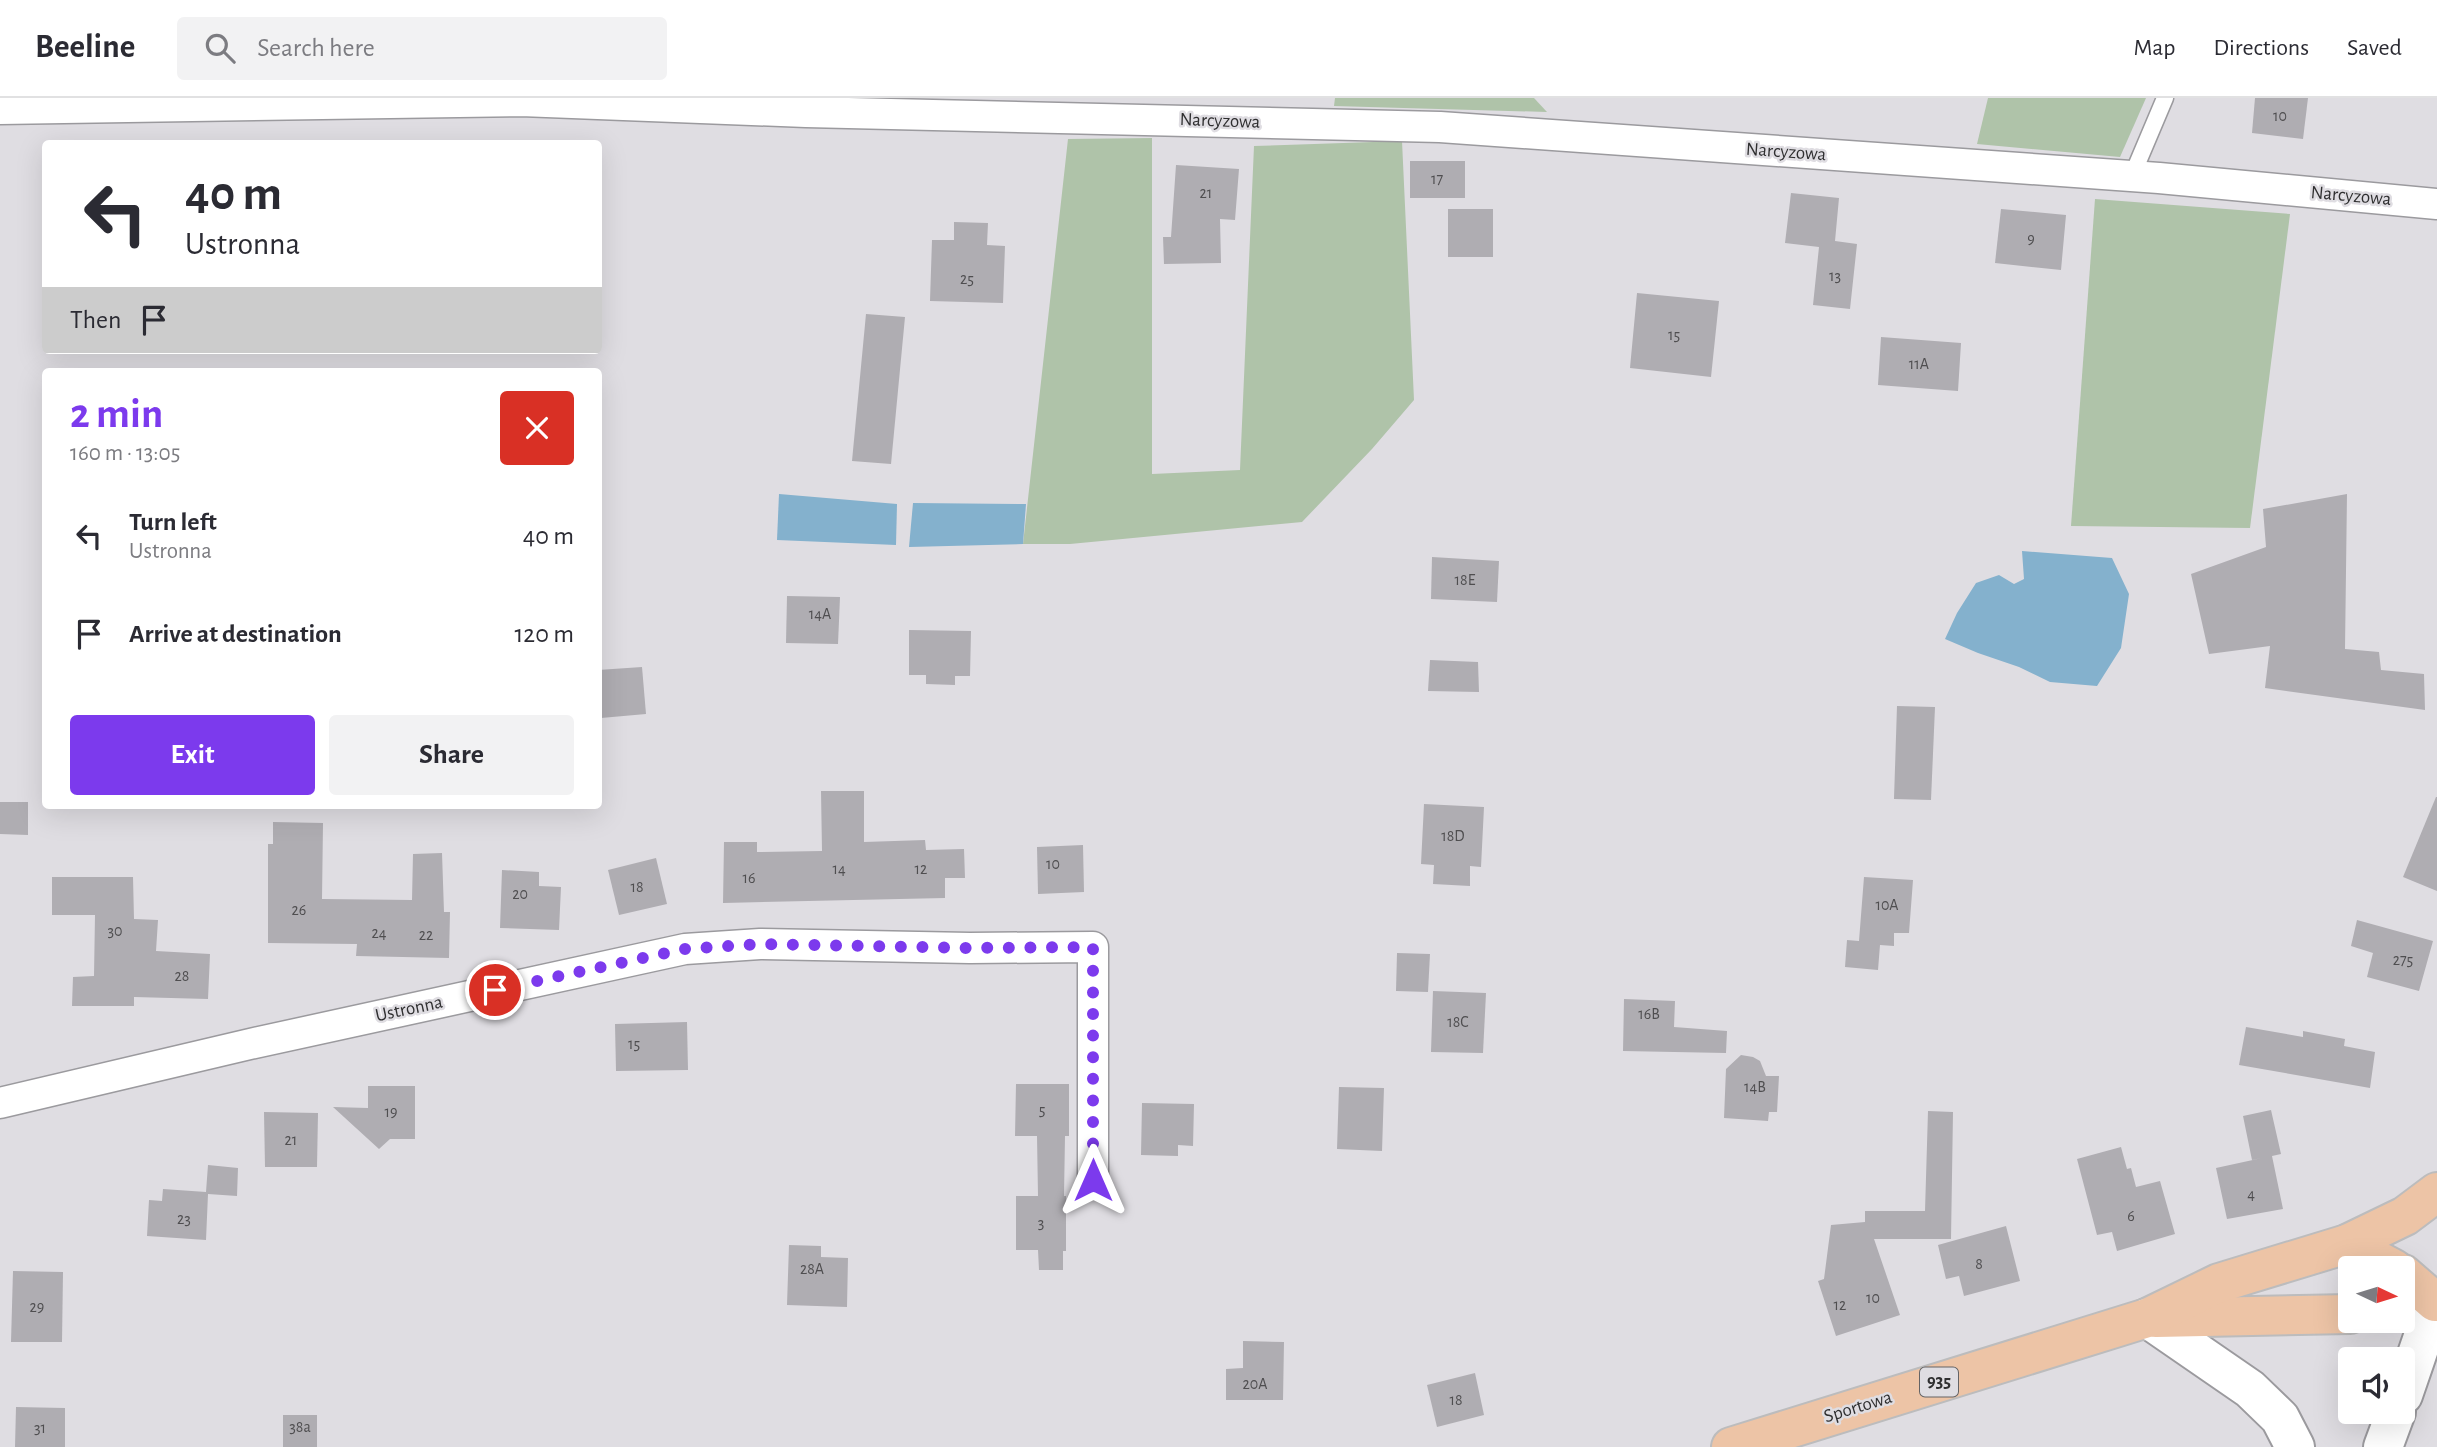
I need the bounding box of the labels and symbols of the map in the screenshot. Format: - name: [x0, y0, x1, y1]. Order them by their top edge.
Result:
- house number: 10: [2273, 108, 2287, 124]
- street label: Narcyzowa: [1179, 110, 1261, 132]
- street label: Narcyzowa: [1745, 140, 1827, 164]
- house number: 17: [1431, 171, 1443, 187]
- street label: Narcyzowa: [2310, 183, 2392, 209]
- house number: 21: [1200, 185, 1212, 201]
- house number: 9: [2027, 231, 2035, 247]
- house number: 13: [1829, 268, 1841, 284]
- house number: 25: [960, 271, 974, 287]
- house number: 15: [1668, 327, 1680, 343]
- house number: 11A: [1909, 356, 1929, 372]
- house number: 18E: [1455, 572, 1476, 588]
- house number: 14A: [809, 606, 831, 622]
- house number: 18D: [1441, 828, 1465, 844]
- house number: 10: [1046, 856, 1060, 872]
- house number: 14: [832, 861, 846, 877]
- house number: 12: [915, 861, 927, 877]
- house number: 16: [742, 870, 756, 886]
- house number: 18: [630, 879, 644, 895]
- house number: 20: [512, 886, 528, 902]
- house number: 10A: [1875, 897, 1899, 913]
- house number: 26: [292, 902, 306, 918]
- house number: 30: [107, 923, 123, 939]
- house number: 24: [372, 925, 387, 941]
- house number: 22: [419, 927, 433, 943]
- house number: 275: [2393, 952, 2413, 968]
- pin: [465, 960, 525, 1020]
- house number: 28: [175, 968, 189, 984]
- street label: Ustronna: [374, 993, 445, 1025]
- house number: 16B: [1638, 1006, 1660, 1022]
- house number: 18C: [1447, 1014, 1469, 1030]
- house number: 15: [628, 1036, 640, 1052]
- house number: 14B: [1744, 1079, 1766, 1095]
- house number: 5: [1039, 1102, 1045, 1118]
- house number: 19: [384, 1104, 398, 1120]
- house number: 21: [285, 1132, 297, 1148]
- position arrow: [1056, 1143, 1130, 1217]
- house number: 4: [2247, 1186, 2255, 1202]
- house number: 6: [2127, 1208, 2135, 1224]
- house number: 23: [177, 1211, 191, 1227]
- house number: 3: [1038, 1215, 1044, 1231]
- house number: 8: [1975, 1256, 1983, 1272]
- north arrow: [2338, 1256, 2415, 1334]
- house number: 28A: [800, 1261, 824, 1277]
- house number: 10: [1866, 1290, 1880, 1306]
- house number: 12: [1834, 1297, 1846, 1313]
- house number: 29: [30, 1299, 44, 1315]
- road number: 935: [1920, 1367, 1958, 1396]
- house number: 20A: [1243, 1376, 1267, 1392]
- street label: Sportowa: [1822, 1388, 1894, 1426]
- house number: 18: [1449, 1392, 1463, 1408]
- house number: 38a: [289, 1419, 311, 1435]
- house number: 31: [34, 1420, 46, 1436]

